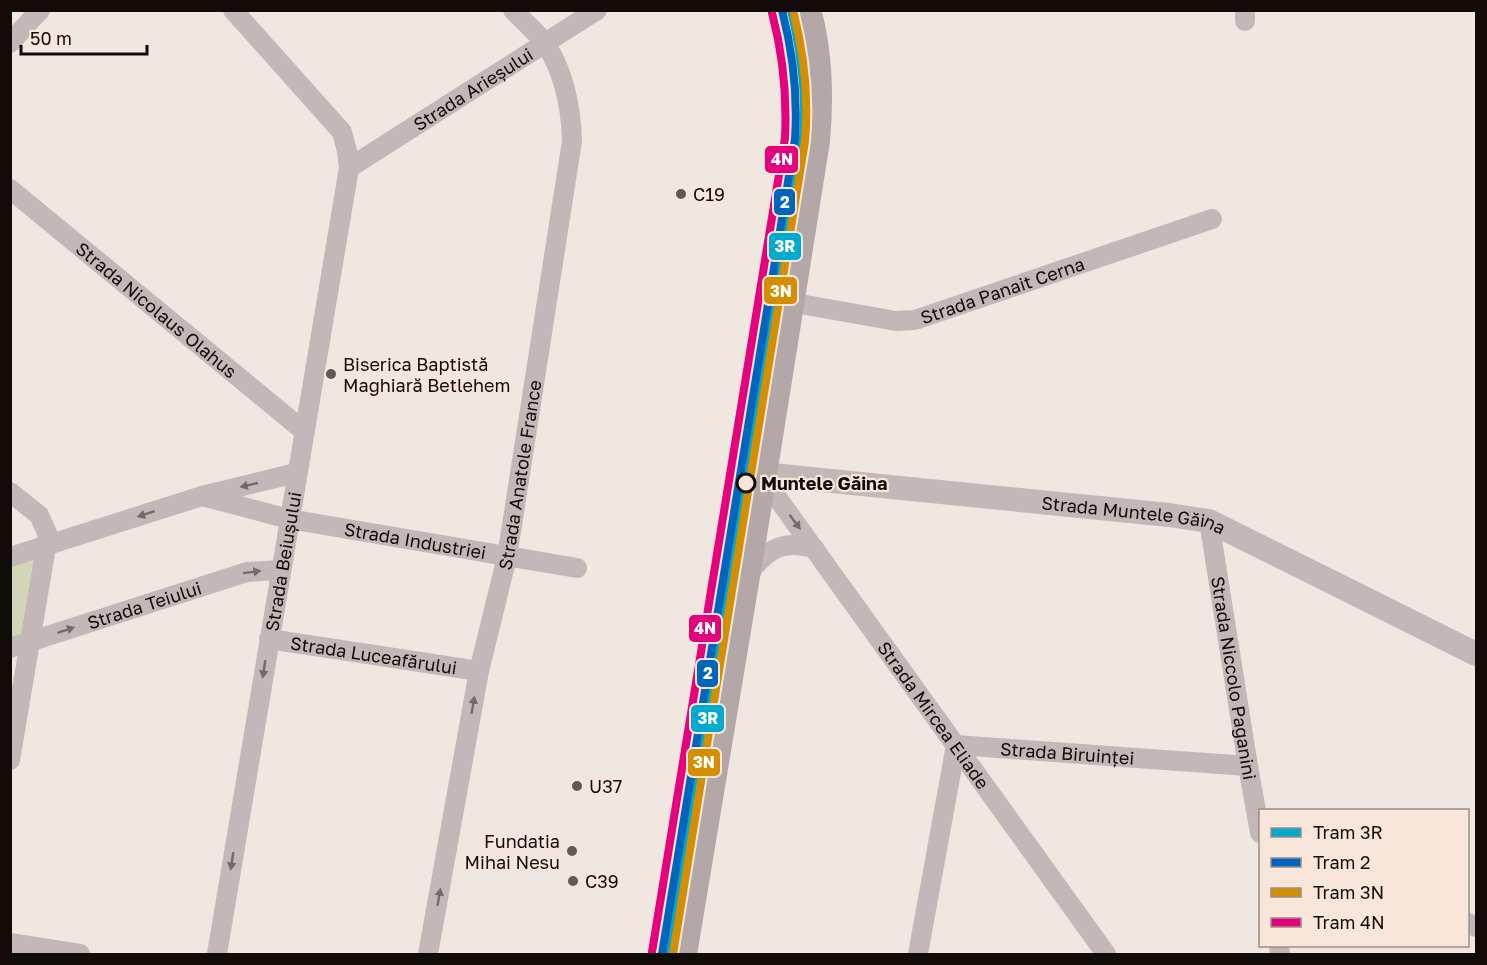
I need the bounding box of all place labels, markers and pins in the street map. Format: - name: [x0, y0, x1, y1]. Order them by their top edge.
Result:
- place label: C19: [693, 183, 725, 205]
- marker: C19: [674, 187, 688, 201]
- place label: Biserica Baptistă Maghiară Betlehem: [343, 353, 510, 396]
- marker: Biserica Baptistă Maghiară Betlehem: [324, 367, 338, 381]
- place label: Muntele Găina: [761, 472, 887, 494]
- marker: Muntele Găina: [736, 473, 756, 493]
- place label: U37: [589, 775, 622, 797]
- marker: U37: [570, 779, 584, 793]
- place label: Fundatia Mihai Nesu: [465, 830, 560, 873]
- marker: Fundatia Mihai Nesu: [565, 844, 579, 858]
- place label: C39: [585, 870, 619, 892]
- marker: C39: [566, 874, 580, 888]

